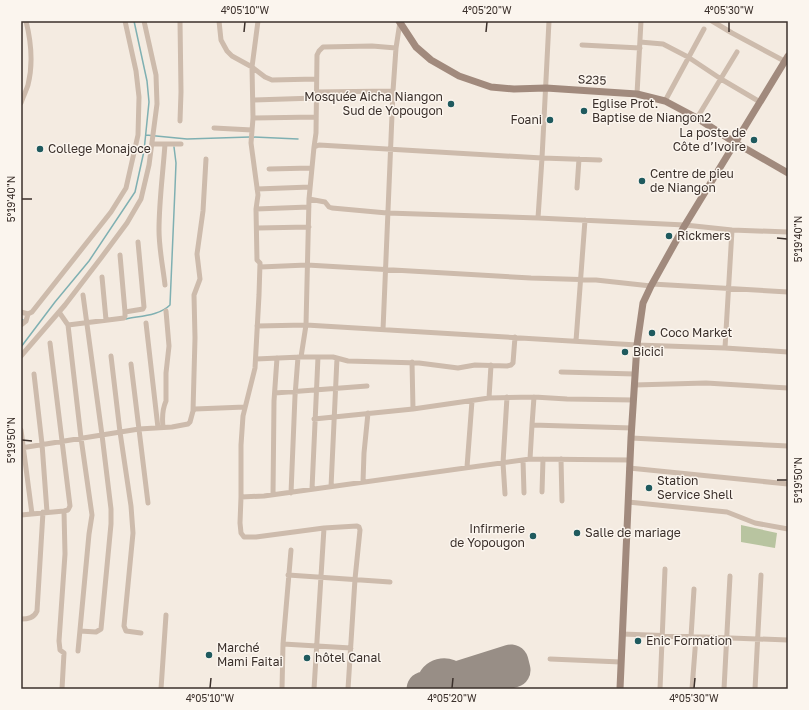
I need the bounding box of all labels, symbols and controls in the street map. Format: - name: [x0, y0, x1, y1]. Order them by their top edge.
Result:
- text: 4°05'10"W: [221, 4, 270, 16]
- text: 4°05'20"W: [462, 4, 512, 16]
- text: 4°05'30"W: [704, 4, 754, 16]
- street label: S235: [577, 71, 607, 88]
- place label: Mosquée Aicha Niangon Sud de Yopougon: [304, 89, 443, 118]
- place label: Eglise Prot. Baptise de Niangon2: [592, 96, 711, 125]
- marker: Mosquée Aicha Niangon Sud de Yopougon: [446, 99, 456, 109]
- marker: Eglise Prot. Baptise de Niangon2: [579, 106, 589, 116]
- place label: Foani: [510, 112, 542, 127]
- marker: Foani: [545, 115, 555, 125]
- place label: La poste de Côte d’Ivoire: [673, 125, 746, 154]
- marker: La poste de Côte d’Ivoire: [749, 135, 759, 145]
- place label: College Monajoce: [48, 141, 151, 156]
- marker: College Monajoce: [35, 144, 45, 154]
- place label: Centre de pieu de Niangon: [650, 166, 734, 195]
- text: 5°19'40"N: [5, 176, 17, 222]
- marker: Centre de pieu de Niangon: [637, 176, 647, 186]
- text: 5°19'40"N: [792, 216, 804, 262]
- place label: Rickmers: [677, 228, 730, 243]
- marker: Rickmers: [664, 231, 674, 241]
- place label: Coco Market: [660, 325, 732, 340]
- marker: Coco Market: [647, 328, 657, 338]
- place label: Bicici: [633, 344, 664, 359]
- marker: Bicici: [620, 347, 630, 357]
- text: 5°19'50"N: [5, 417, 17, 463]
- text: 5°19'50"N: [792, 457, 804, 503]
- place label: Station Service Shell: [657, 473, 733, 502]
- marker: Station Service Shell: [644, 483, 654, 493]
- place label: Infirmerie de Yopougon: [450, 521, 525, 550]
- place label: Salle de mariage: [585, 525, 681, 540]
- marker: Salle de mariage: [572, 528, 582, 538]
- marker: Infirmerie de Yopougon: [528, 531, 538, 541]
- place label: Enic Formation: [646, 633, 732, 648]
- marker: Enic Formation: [633, 636, 643, 646]
- place label: Marché Mami Faitai: [217, 640, 283, 669]
- marker: Marché Mami Faitai: [204, 650, 214, 660]
- place label: hôtel Canal: [315, 650, 381, 665]
- marker: hôtel Canal: [302, 653, 312, 663]
- text: 4°05'10"W: [186, 692, 235, 704]
- text: 4°05'20"W: [427, 692, 477, 704]
- text: 4°05'30"W: [669, 692, 719, 704]

